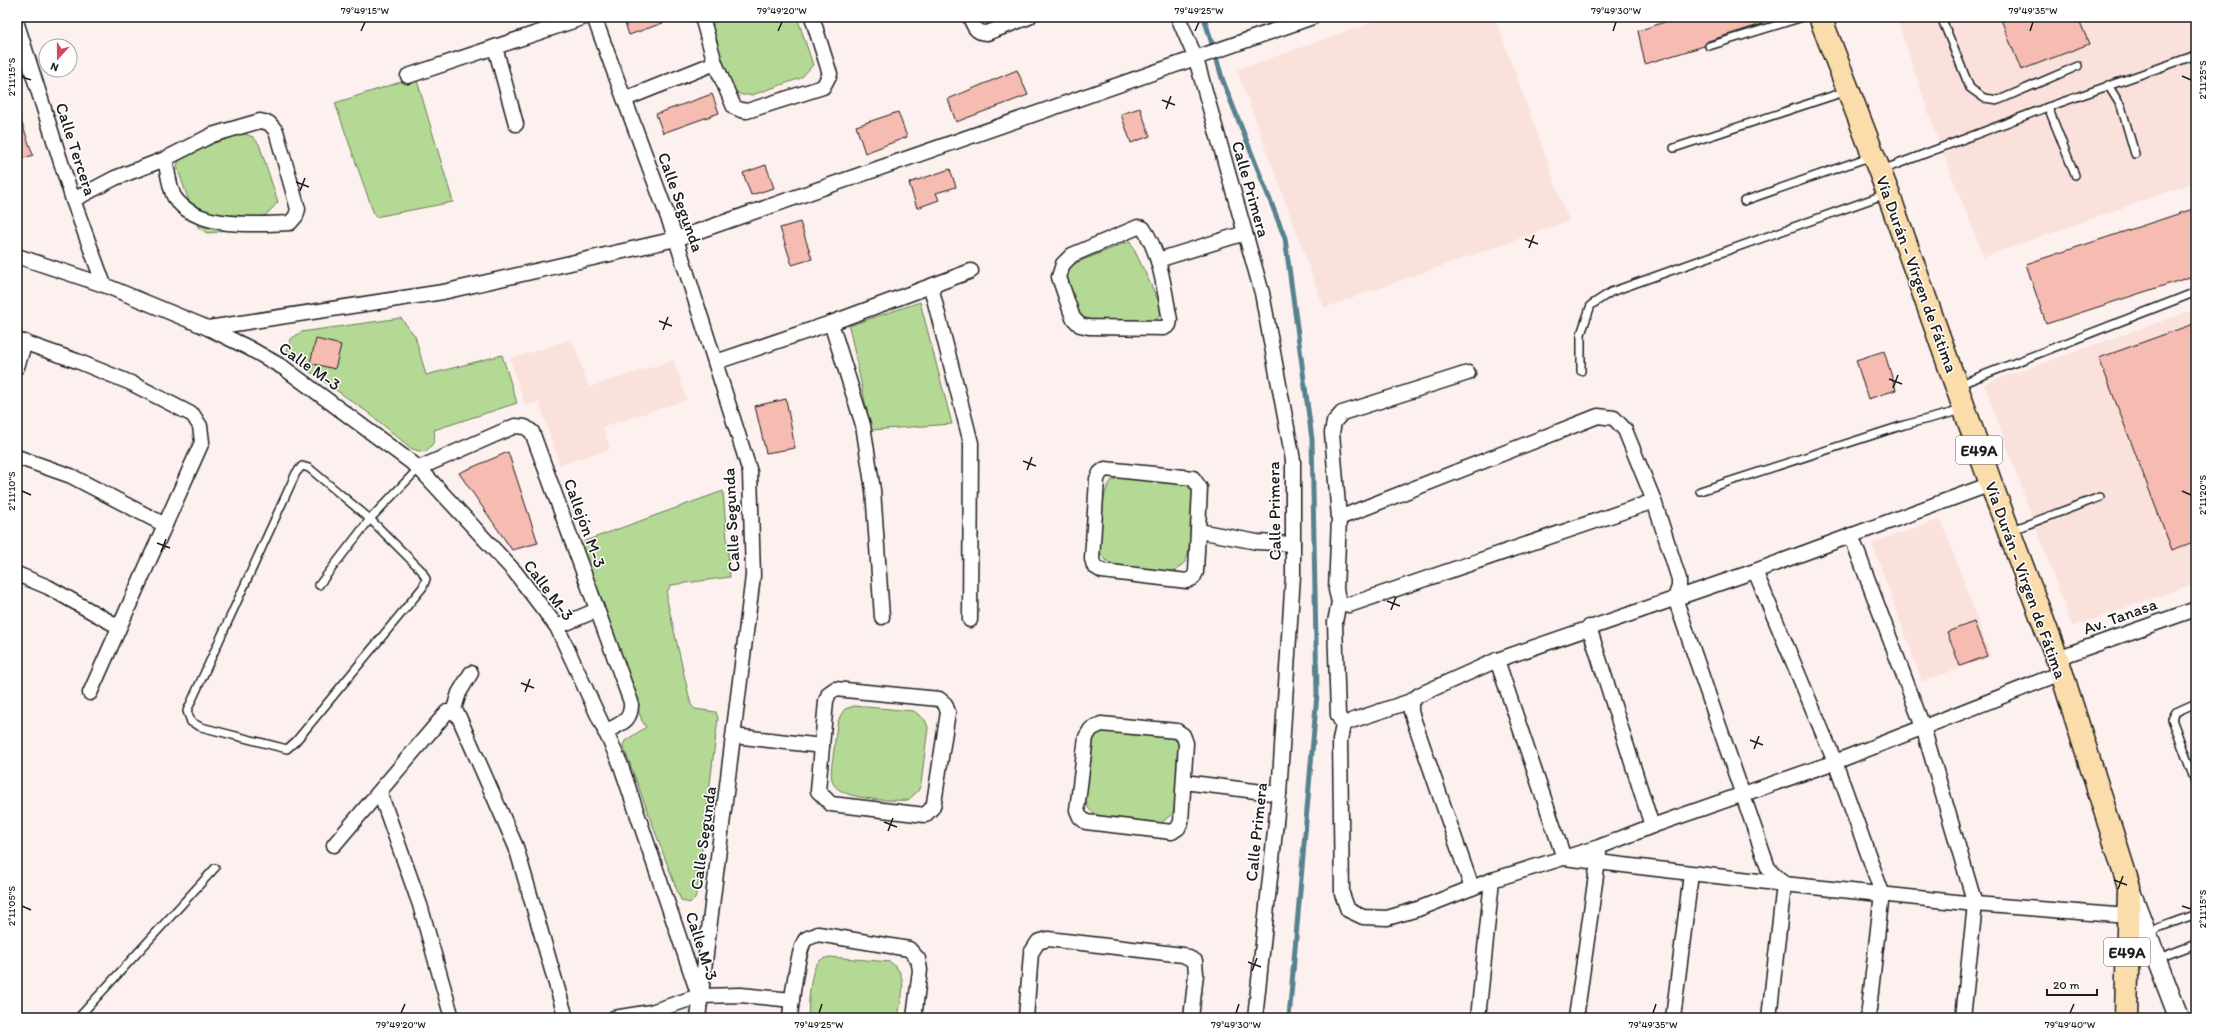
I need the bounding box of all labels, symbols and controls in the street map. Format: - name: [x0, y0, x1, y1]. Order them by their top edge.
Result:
- text: 79°49'15"W: [341, 4, 390, 17]
- text: 79°49'20"W: [757, 4, 807, 17]
- text: 79°49'25"W: [1175, 4, 1224, 17]
- text: 79°49'30"W: [1591, 4, 1641, 17]
- text: 79°49'35"W: [2008, 4, 2058, 17]
- north arrow: [38, 38, 78, 78]
- text: 2°11'15"S: [5, 57, 18, 96]
- text: N: [49, 59, 60, 74]
- text: 2°11'25"S: [2196, 60, 2209, 100]
- street label: Calle Tercera: [52, 100, 100, 198]
- street label: Calle Primera: [1228, 139, 1274, 239]
- street label: Calle Segunda: [654, 150, 708, 254]
- street label: Vía Durán - Vírgen de Fátima: [1872, 173, 1962, 375]
- street label: Calle M-3: [275, 337, 345, 395]
- road number: E49A: [1956, 436, 2002, 464]
- street label: Calle Primera: [1263, 461, 1285, 561]
- street label: Calle Segunda: [718, 467, 744, 573]
- text: 2°11'10"S: [5, 471, 18, 511]
- text: 2°11'20"S: [2196, 475, 2209, 515]
- street label: Callejón M-3: [560, 476, 610, 570]
- street label: Vía Durán - Vírgen de Fátima: [1981, 479, 2071, 681]
- street label: Calle M-3: [520, 556, 578, 624]
- street label: Av. Tanasa: [2080, 593, 2160, 639]
- street label: Calle Primera: [1241, 782, 1271, 882]
- street label: Calle Segunda: [686, 785, 720, 891]
- text: 2°11'05"S: [5, 886, 18, 926]
- text: 2°11'15"S: [2196, 889, 2209, 928]
- street label: Calle M-3: [682, 909, 722, 983]
- road number: E49A: [2104, 938, 2150, 966]
- scale bar: [2047, 971, 2097, 997]
- text: 20 m: [2053, 978, 2080, 992]
- text: 79°49'20"W: [376, 1018, 426, 1031]
- text: 79°49'25"W: [795, 1018, 844, 1031]
- text: 79°49'30"W: [1211, 1018, 1261, 1031]
- text: 79°49'35"W: [1628, 1018, 1678, 1031]
- text: 79°49'40"W: [2045, 1018, 2096, 1031]

